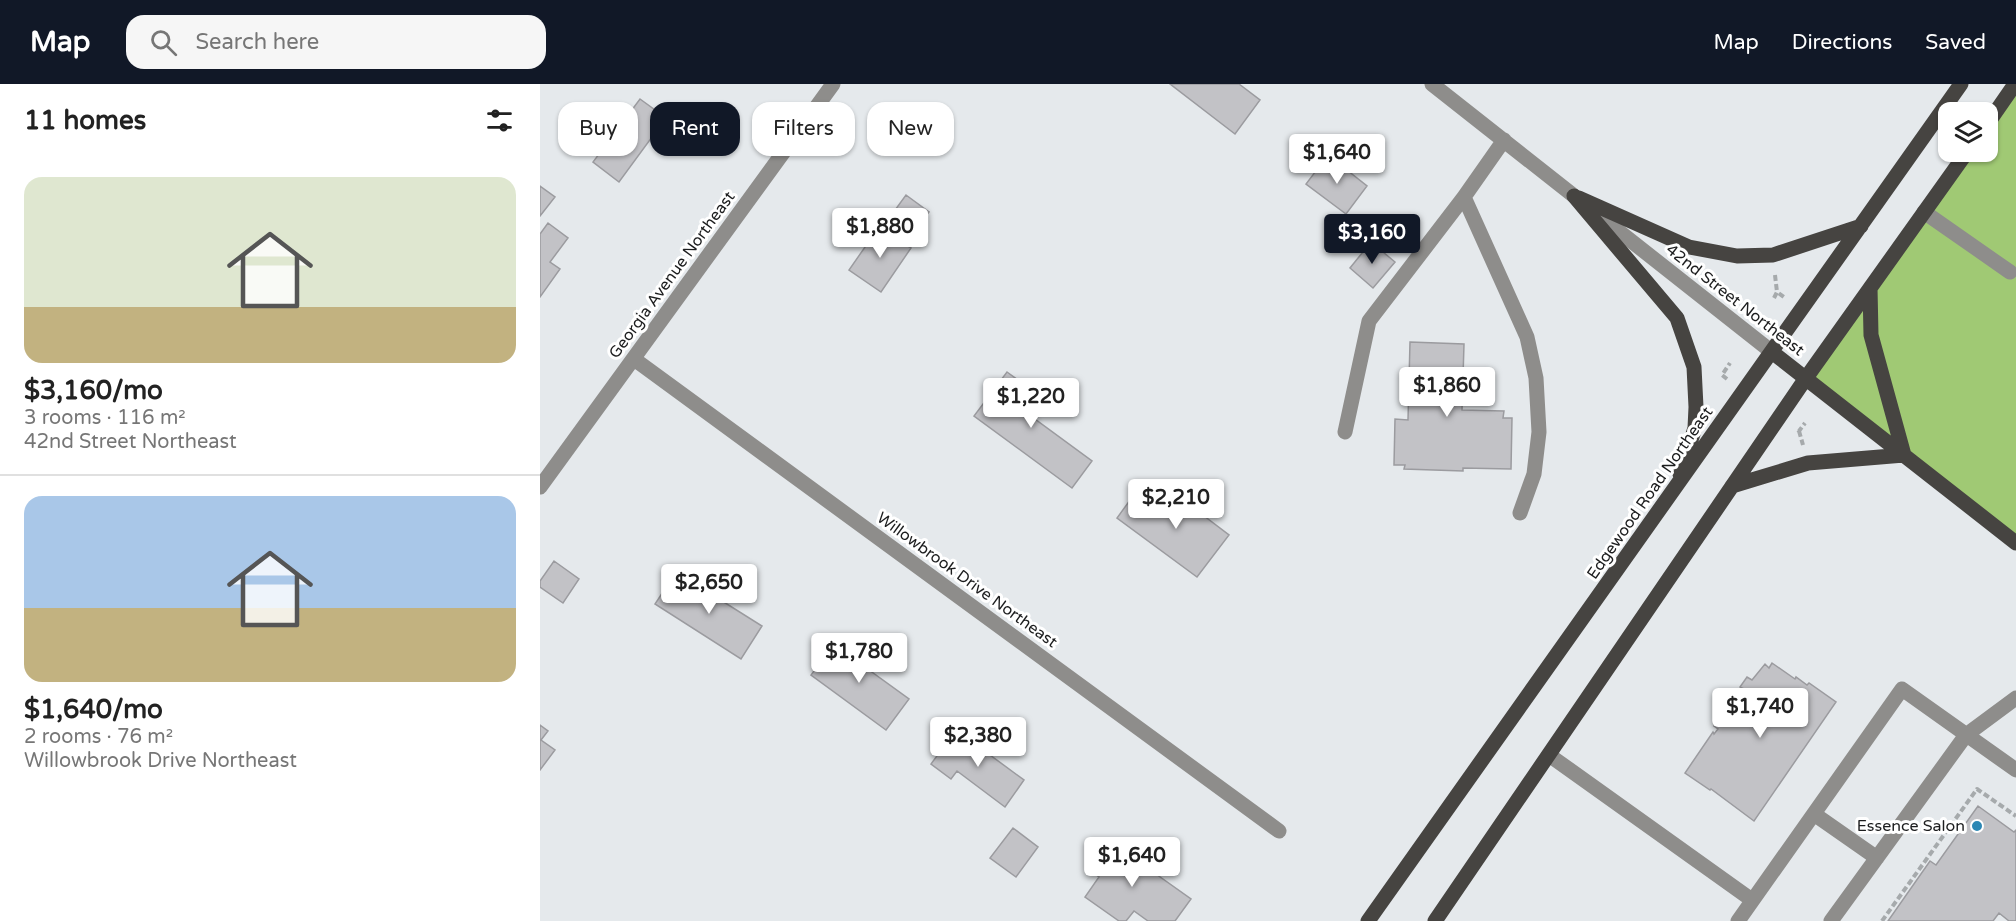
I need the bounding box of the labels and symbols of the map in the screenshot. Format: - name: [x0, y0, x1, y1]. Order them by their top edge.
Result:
- pin: $1,640: [1288, 134, 1386, 185]
- street label: Georgia Avenue Northeast: [605, 188, 739, 362]
- pin: $1,880: [831, 208, 929, 259]
- pin: $3,160: [1323, 214, 1421, 265]
- street label: 42nd Street Northeast: [1662, 240, 1808, 360]
- pin: $1,860: [1398, 367, 1496, 418]
- pin: $1,220: [982, 378, 1080, 429]
- street label: Edgewood Road Northeast: [1583, 403, 1717, 583]
- pin: $2,210: [1127, 479, 1225, 530]
- street label: Willowbrook Drive Northeast: [873, 508, 1061, 652]
- pin: $2,650: [660, 564, 758, 615]
- pin: $1,780: [810, 633, 908, 684]
- pin: $1,740: [1711, 688, 1809, 739]
- pin: $2,380: [929, 717, 1027, 768]
- place label: Essence Salon: [1857, 816, 1965, 836]
- marker: Essence Salon: [1970, 819, 1984, 833]
- pin: $1,640: [1083, 837, 1181, 888]

